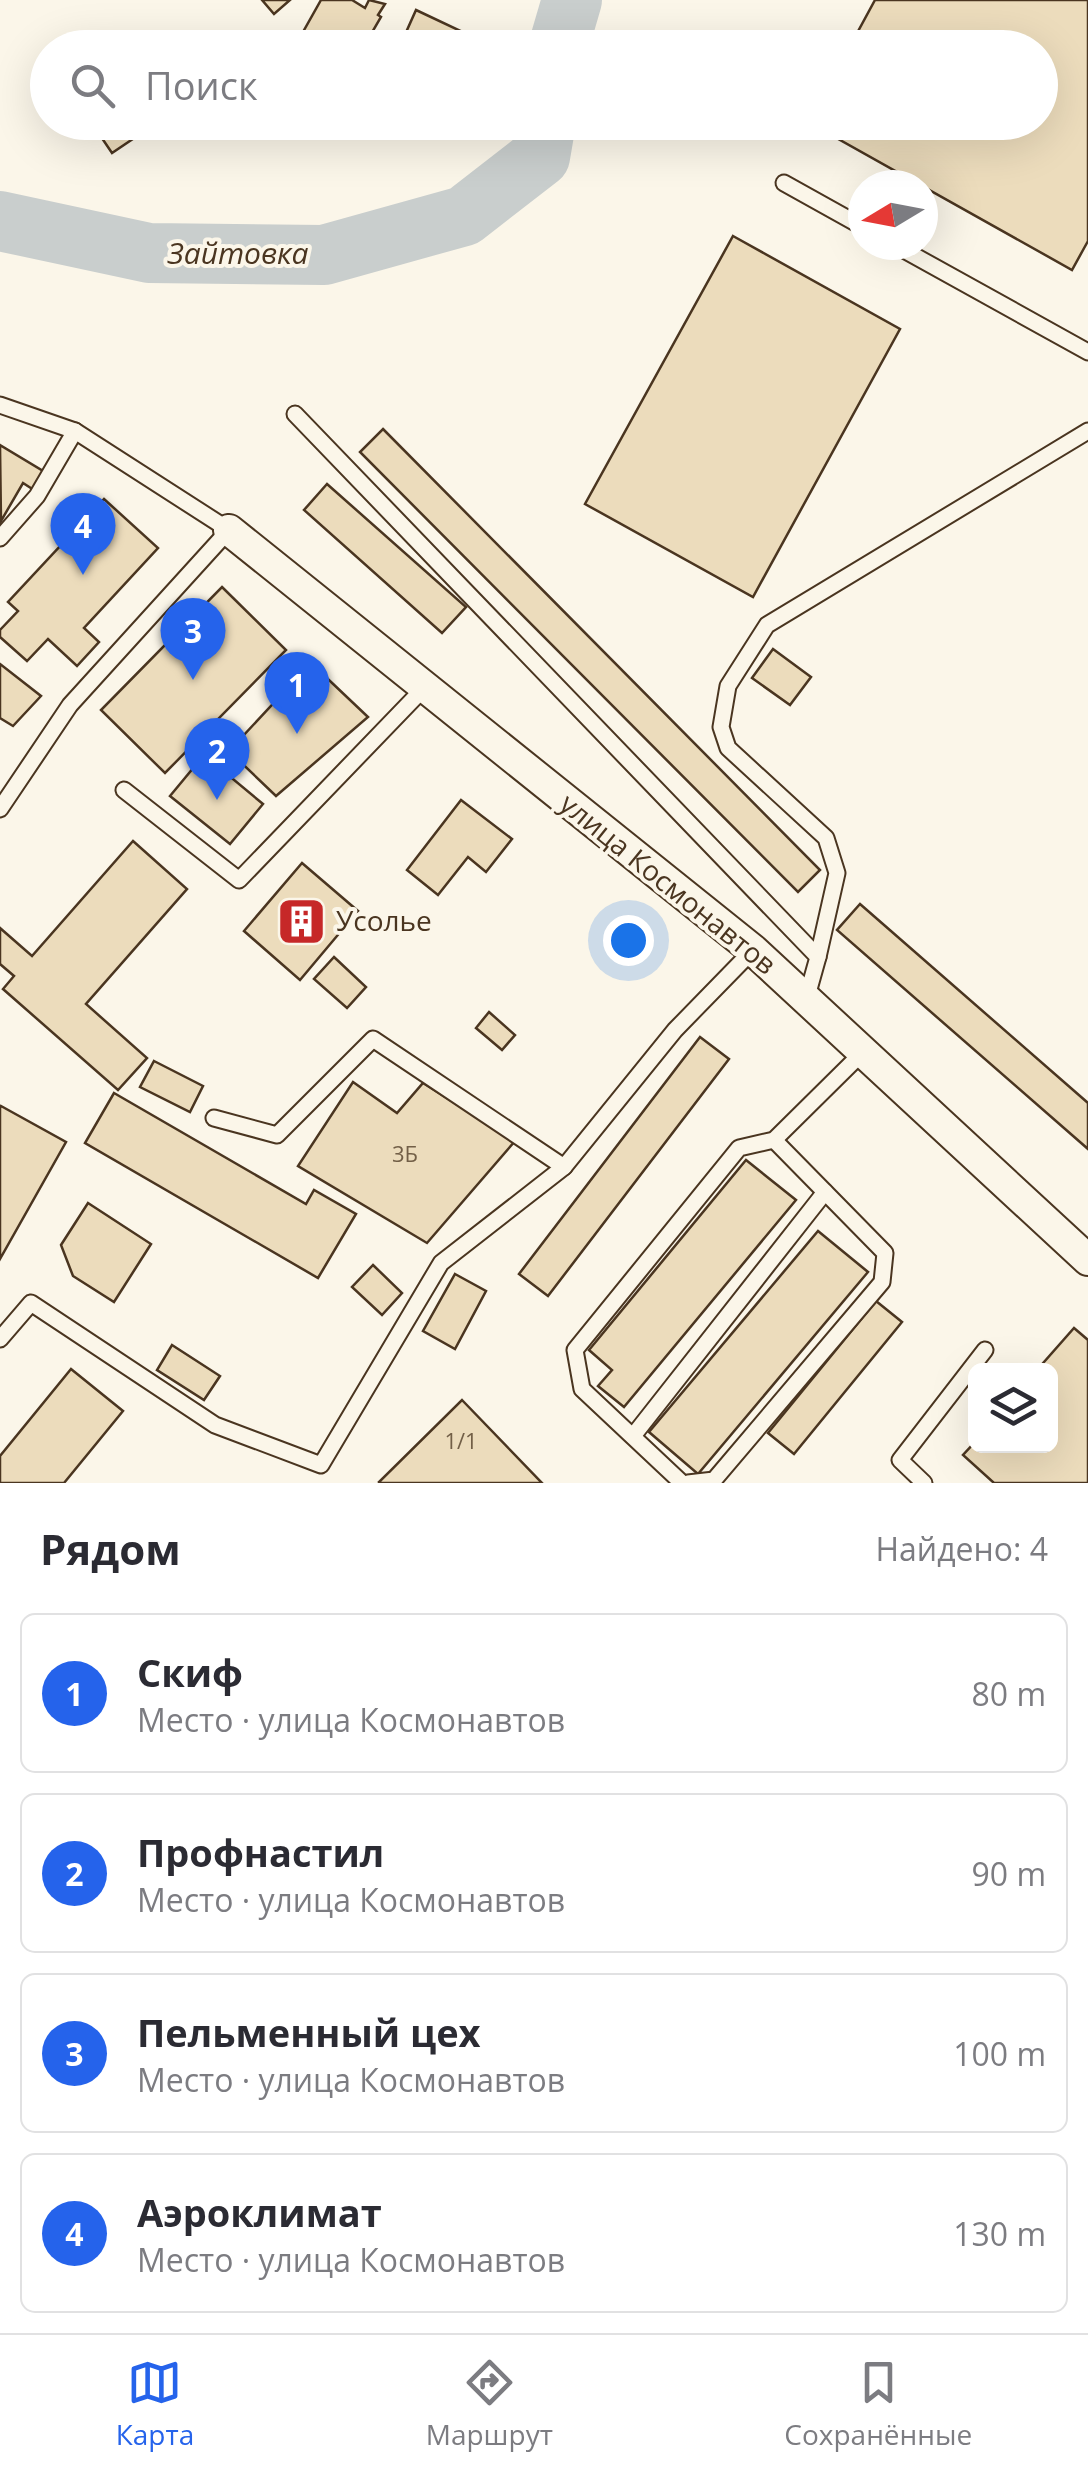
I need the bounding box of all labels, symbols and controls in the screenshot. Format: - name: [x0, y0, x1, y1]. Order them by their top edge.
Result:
- search box: [30, 30, 1058, 140]
- icon: search: [65, 58, 120, 113]
- text: Поиск: [145, 59, 258, 111]
- north arrow: [848, 170, 938, 260]
- water label: Зайтовка: [167, 232, 308, 273]
- pin: 4: [51, 492, 116, 575]
- pin: 3: [160, 598, 226, 680]
- pin: 1: [264, 652, 330, 734]
- pin: 2: [184, 718, 250, 800]
- street label: улица Космонавтов: [552, 784, 785, 982]
- building icon: Усолье: [275, 895, 327, 947]
- place label: Усолье: [336, 901, 432, 939]
- your location: [603, 915, 654, 966]
- house number: 3Б: [392, 1138, 418, 1168]
- map controls: [968, 1363, 1058, 1453]
- button: layers: [968, 1363, 1058, 1453]
- house number: 1/1: [444, 1425, 478, 1455]
- text: Рядом: [40, 1520, 181, 1577]
- text: Найдено: 4: [875, 1527, 1048, 1570]
- text: Скиф: [137, 1646, 243, 1698]
- text: 1: [65, 1672, 84, 1715]
- text: 80 m: [971, 1672, 1046, 1715]
- text: Место · улица Космонавтов: [137, 1698, 565, 1741]
- text: Профнастил: [137, 1826, 384, 1878]
- text: 2: [65, 1852, 84, 1895]
- text: 90 m: [971, 1852, 1046, 1895]
- text: Место · улица Космонавтов: [137, 1878, 565, 1921]
- text: Пельменный цех: [137, 2006, 481, 2058]
- text: 3: [65, 2032, 84, 2075]
- text: 100 m: [953, 2032, 1046, 2075]
- text: Место · улица Космонавтов: [137, 2058, 565, 2101]
- text: Аэроклимат: [137, 2186, 382, 2238]
- text: 4: [65, 2212, 84, 2255]
- text: 130 m: [953, 2212, 1046, 2255]
- text: Место · улица Космонавтов: [137, 2238, 565, 2281]
- tab: Карта: [116, 2355, 194, 2453]
- tab: Маршрут: [426, 2355, 553, 2453]
- tab: Сохранённые: [784, 2355, 972, 2453]

